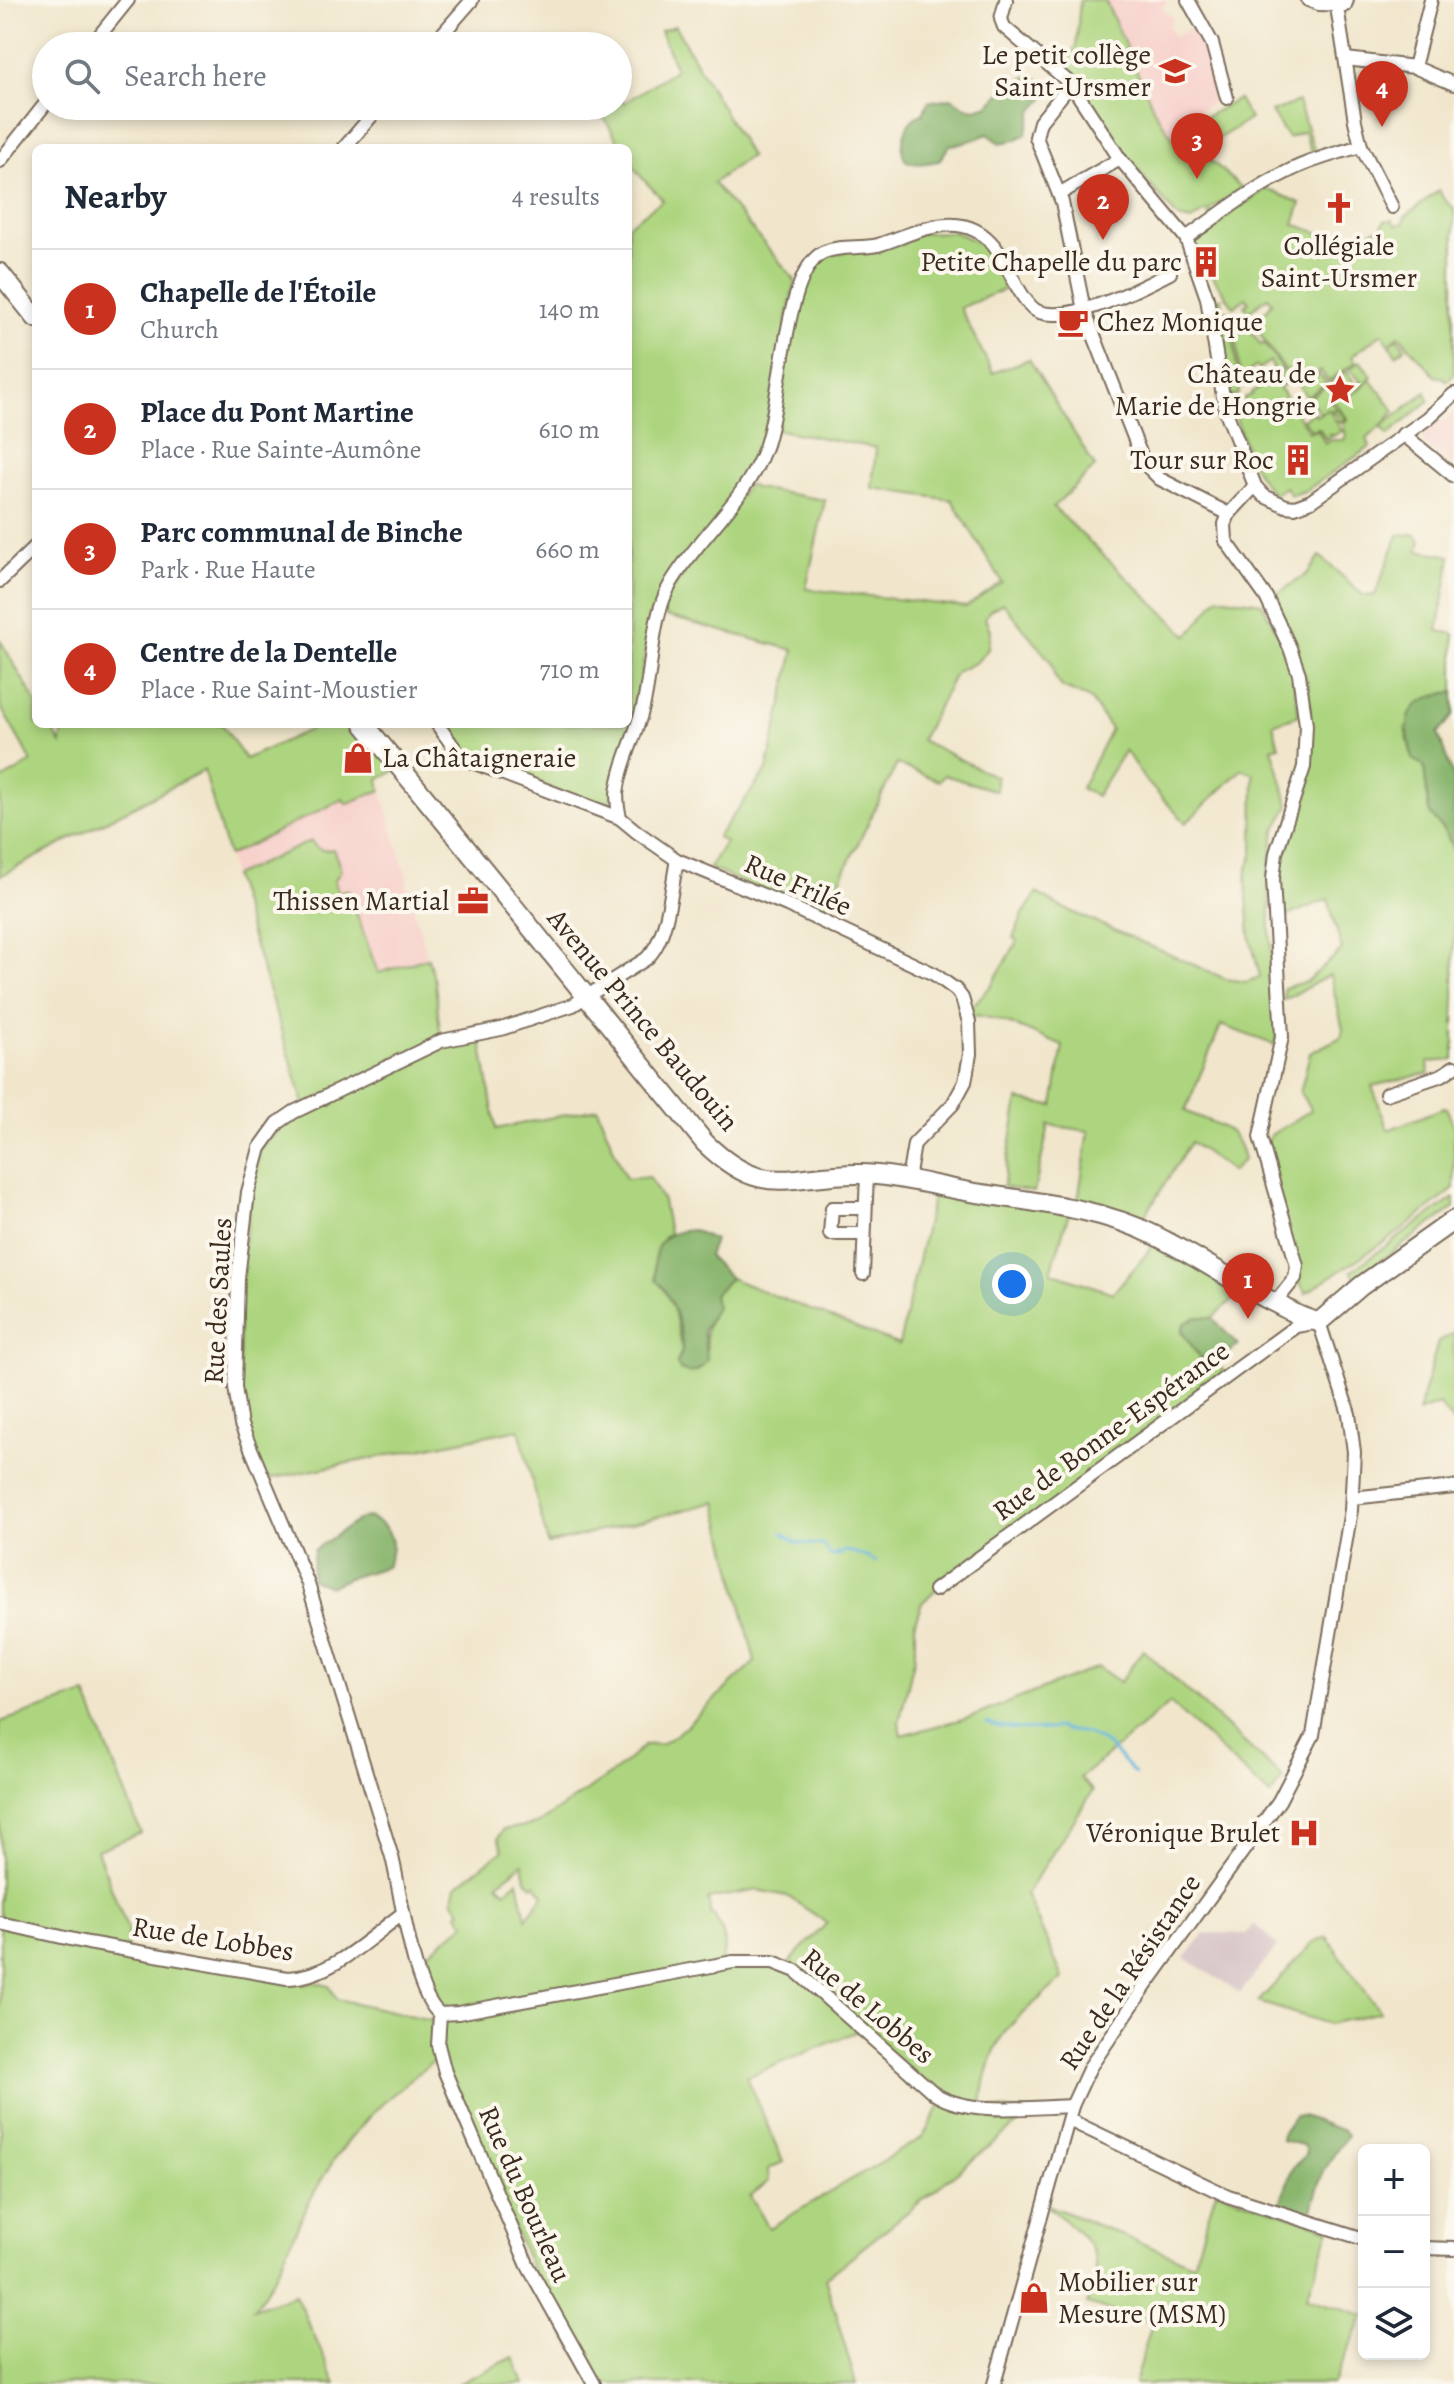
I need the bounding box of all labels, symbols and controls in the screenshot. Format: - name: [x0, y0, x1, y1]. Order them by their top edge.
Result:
- search box: [32, 32, 632, 120]
- place label: Le petit collège Saint-Ursmer: [982, 36, 1151, 106]
- icon: search: [60, 54, 104, 98]
- school or university icon: Le petit collège Saint-Ursmer: [1158, 54, 1192, 88]
- text: Search here: [124, 56, 267, 96]
- pin: 4: [1356, 61, 1408, 127]
- pin: 3: [1171, 113, 1223, 179]
- text: Nearby: [64, 173, 167, 220]
- pin: 2: [1077, 174, 1129, 240]
- text: 4 results: [512, 179, 600, 214]
- church icon: Collégiale Saint-Ursmer: [1322, 191, 1356, 225]
- place label: Collégiale Saint-Ursmer: [1261, 227, 1418, 297]
- place label: Petite Chapelle du parc: [920, 243, 1182, 281]
- building icon: Petite Chapelle du parc: [1189, 245, 1223, 279]
- text: Chapelle de l'Étoile: [140, 272, 376, 312]
- text: 1: [85, 292, 95, 327]
- text: 140 m: [539, 292, 600, 327]
- place label: Chez Monique: [1097, 303, 1263, 341]
- cafe icon: Chez Monique: [1056, 305, 1090, 339]
- text: Church: [140, 312, 219, 347]
- place label: Château de Marie de Hongrie: [1115, 355, 1316, 425]
- place icon: Château de Marie de Hongrie: [1323, 373, 1357, 407]
- text: Place du Pont Martine: [140, 392, 414, 432]
- text: 2: [84, 412, 96, 447]
- text: 610 m: [538, 412, 600, 447]
- text: Place · Rue Sainte-Aumône: [140, 432, 421, 467]
- place label: Tour sur Roc: [1130, 441, 1274, 479]
- building icon: Tour sur Roc: [1281, 443, 1315, 477]
- text: Parc communal de Binche: [140, 512, 463, 552]
- text: 3: [84, 532, 96, 567]
- text: 660 m: [535, 532, 600, 567]
- text: Park · Rue Haute: [140, 552, 316, 587]
- text: Centre de la Dentelle: [140, 632, 397, 672]
- text: 4: [84, 652, 96, 687]
- text: 710 m: [540, 652, 600, 687]
- text: Place · Rue Saint-Moustier: [140, 672, 418, 707]
- place label: La Châtaigneraie: [382, 739, 576, 777]
- shop icon: La Châtaigneraie: [341, 741, 375, 775]
- street label: Rue Frilée: [738, 844, 858, 926]
- place label: Thissen Martial: [273, 882, 449, 920]
- office icon: Thissen Martial: [456, 884, 490, 918]
- street label: Avenue Prince Baudouin: [538, 900, 748, 1139]
- street label: Rue des Saules: [195, 1217, 241, 1385]
- pin: 1: [1222, 1253, 1274, 1319]
- your location: [992, 1264, 1032, 1304]
- street label: Rue de Bonne-Espérance: [985, 1332, 1237, 1530]
- place label: Véronique Brulet: [1085, 1814, 1280, 1852]
- hospital icon: Véronique Brulet: [1287, 1816, 1321, 1850]
- street label: Rue de la Résistance: [1050, 1866, 1210, 2078]
- street label: Rue de Lobbes: [130, 1907, 296, 1971]
- street label: Rue de Lobbes: [793, 1939, 943, 2073]
- street label: Rue du Bourleau: [469, 2100, 581, 2289]
- map controls: [1358, 2144, 1430, 2360]
- button: +: [1358, 2144, 1430, 2216]
- button: −: [1358, 2216, 1430, 2288]
- place label: Mobilier sur Mesure (MSM): [1058, 2263, 1226, 2333]
- shop icon: Mobilier sur Mesure (MSM): [1017, 2281, 1051, 2315]
- button: layers: [1358, 2288, 1430, 2360]

